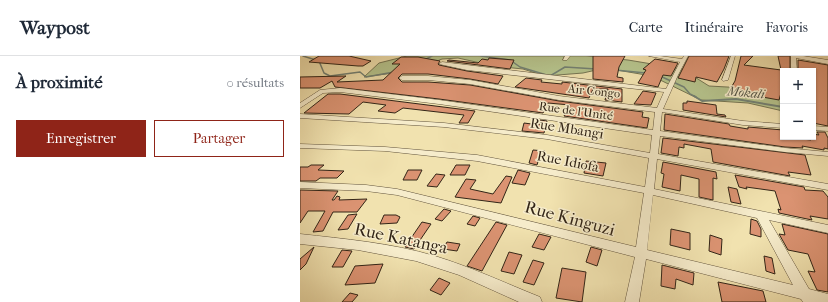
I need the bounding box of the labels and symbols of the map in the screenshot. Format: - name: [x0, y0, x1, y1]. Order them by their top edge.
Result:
- street label: Air Congo: [566, 81, 621, 101]
- water label: Mokali: [726, 83, 766, 102]
- street label: Rue de l'Unité: [538, 99, 614, 123]
- street label: Rue Mbangi: [529, 114, 605, 143]
- street label: Rue Idiofa: [535, 147, 601, 176]
- street label: Rue Kinguzi: [523, 196, 617, 240]
- street label: Rue Katanga: [353, 218, 450, 258]

